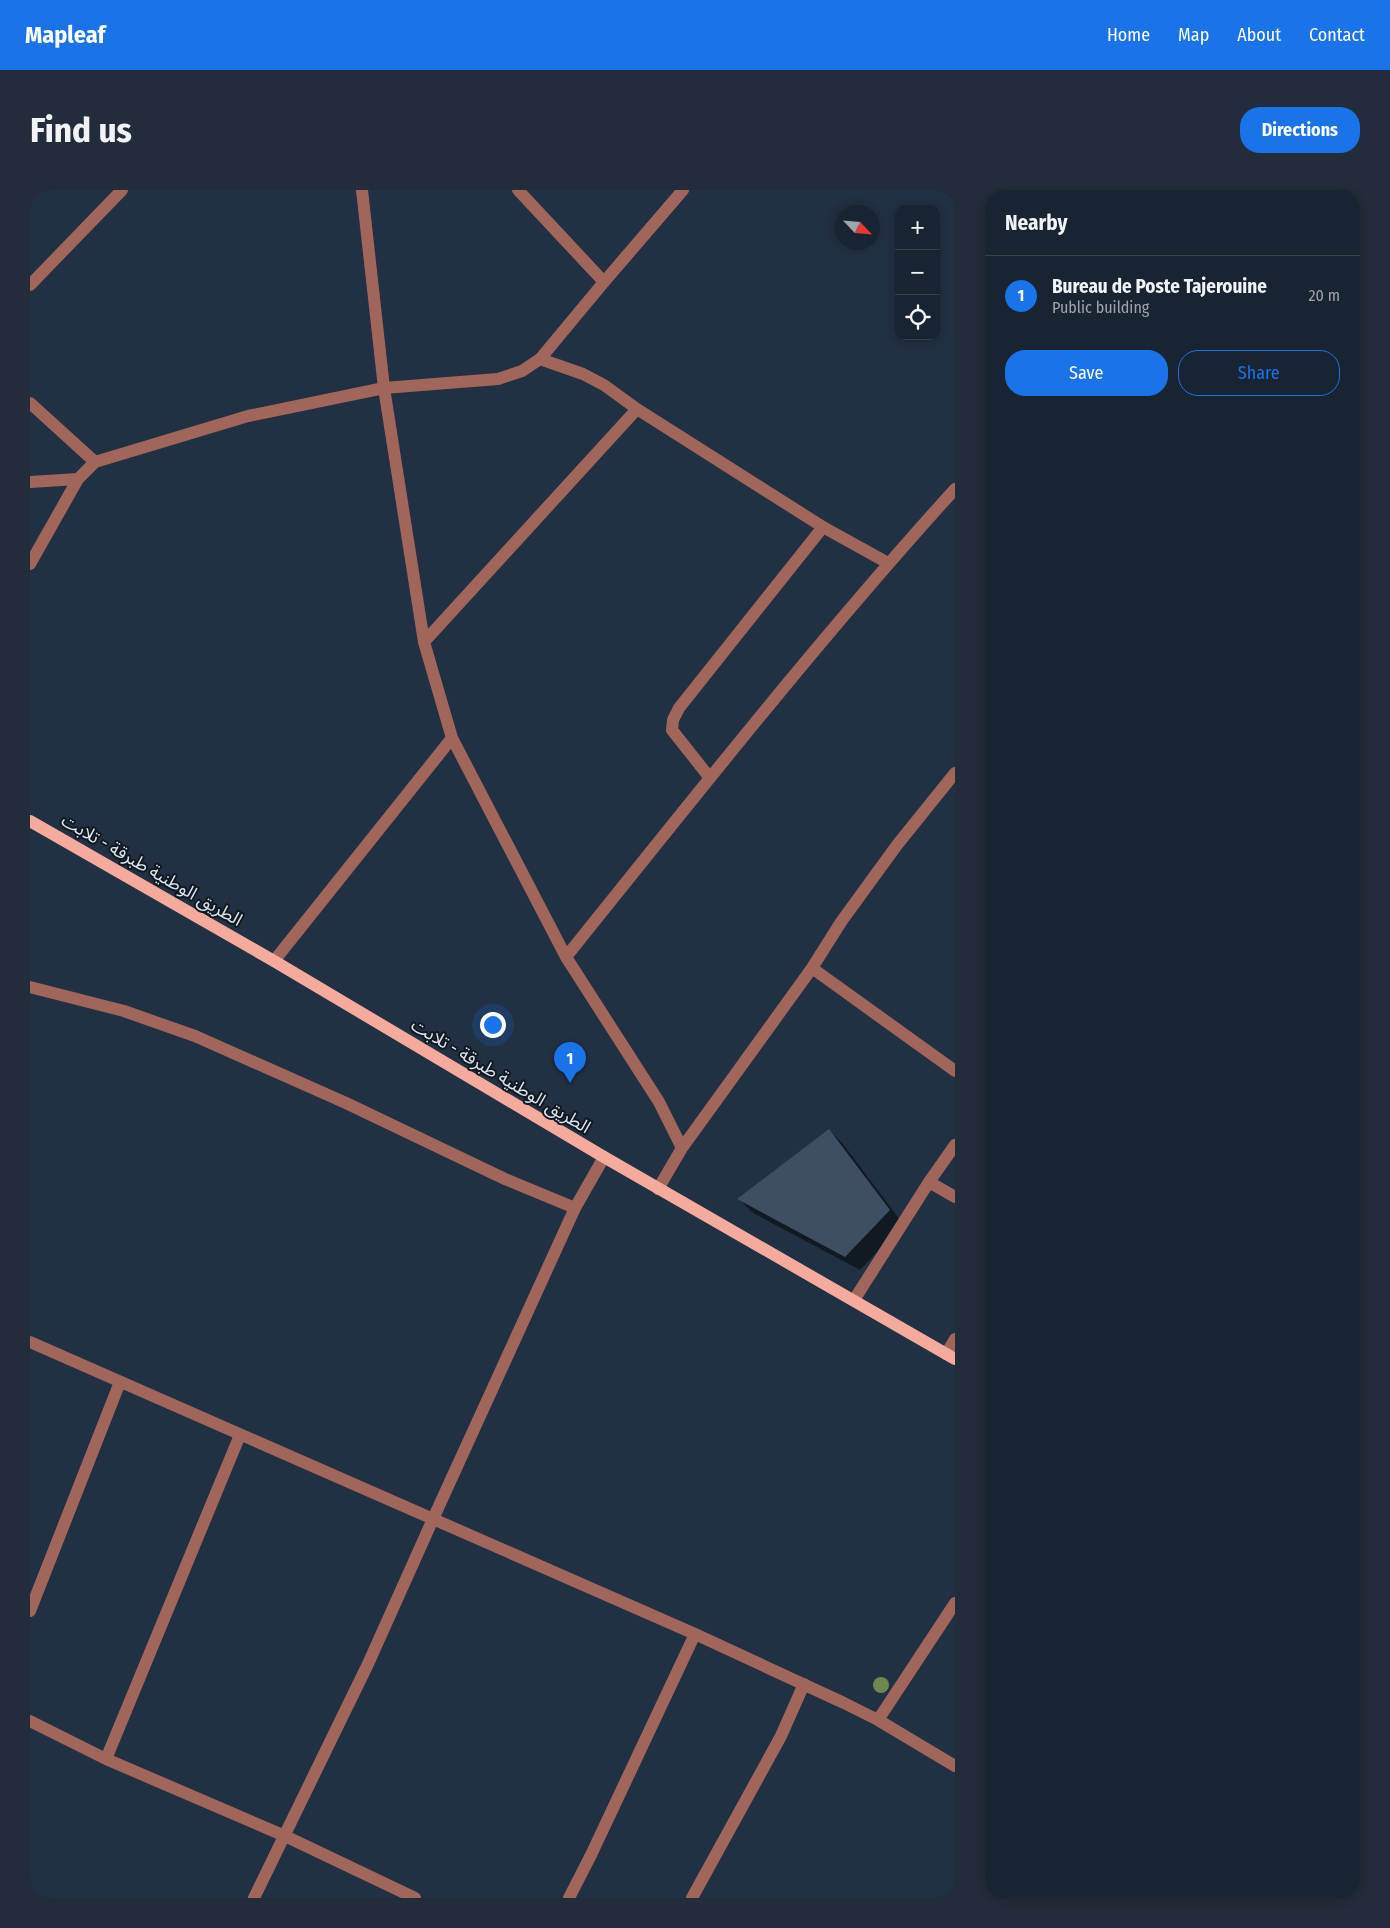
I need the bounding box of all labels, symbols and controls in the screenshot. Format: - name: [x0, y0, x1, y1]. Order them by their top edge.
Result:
- text: Mapleaf: [25, 21, 105, 49]
- text: Home: [1107, 24, 1150, 46]
- text: Map: [1178, 24, 1209, 46]
- text: About: [1237, 24, 1281, 46]
- text: Contact: [1309, 24, 1365, 46]
- button: Directions: [1240, 107, 1360, 153]
- text: Find us: [30, 109, 132, 151]
- north arrow: [835, 205, 880, 250]
- map controls: [895, 205, 940, 340]
- button: +: [895, 205, 940, 250]
- text: Nearby: [1005, 210, 1067, 236]
- button: −: [895, 250, 940, 295]
- text: Bureau de Poste Tajerouine: [1052, 275, 1267, 298]
- text: 1: [1018, 286, 1024, 305]
- text: 20 m: [1309, 286, 1340, 305]
- button: locate: [895, 295, 940, 340]
- text: Public building: [1052, 298, 1149, 317]
- button: Save: [1005, 350, 1168, 396]
- button: Share: [1178, 350, 1340, 396]
- street label: الطريق الوطنية طبرقة - تلابت: [58, 809, 246, 931]
- your location: [480, 1012, 506, 1038]
- street label: الطريق الوطنية طبرقة - تلابت: [407, 1014, 595, 1138]
- pin: 1: [554, 1042, 586, 1083]

